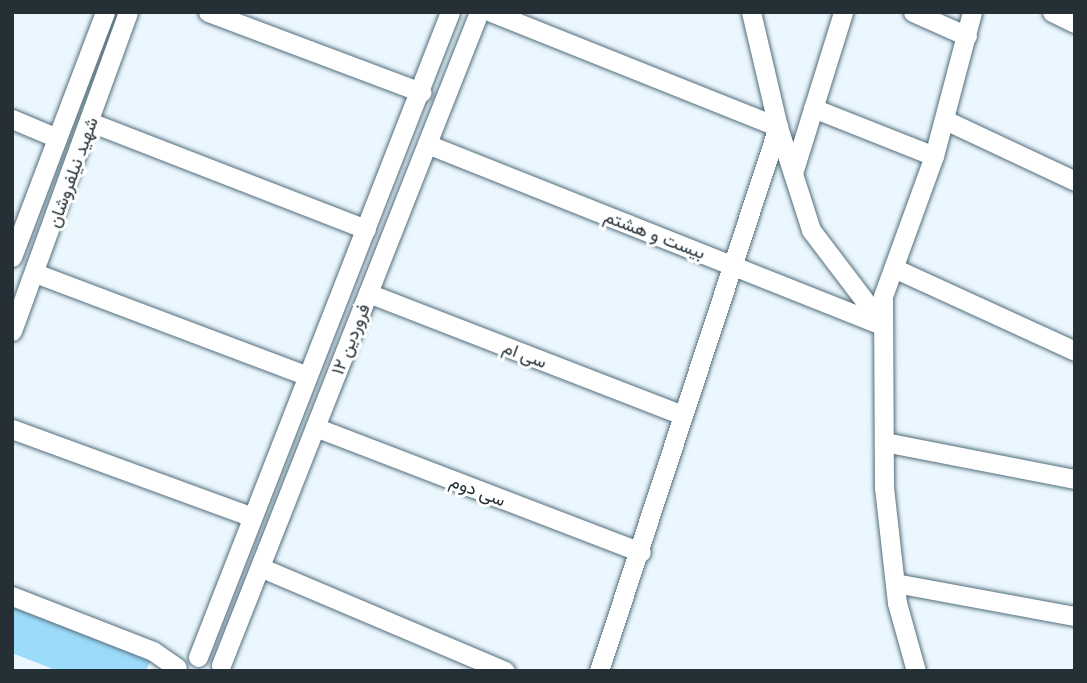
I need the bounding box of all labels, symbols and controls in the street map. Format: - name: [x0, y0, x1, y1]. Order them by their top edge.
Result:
- street label: شهید نیلفروشان: [42, 114, 102, 230]
- street label: بیست و هشتم: [601, 205, 709, 263]
- street label: ۱۲ فروردین: [326, 300, 374, 378]
- street label: سی ام: [500, 336, 550, 372]
- street label: سی دوم: [447, 470, 509, 510]

